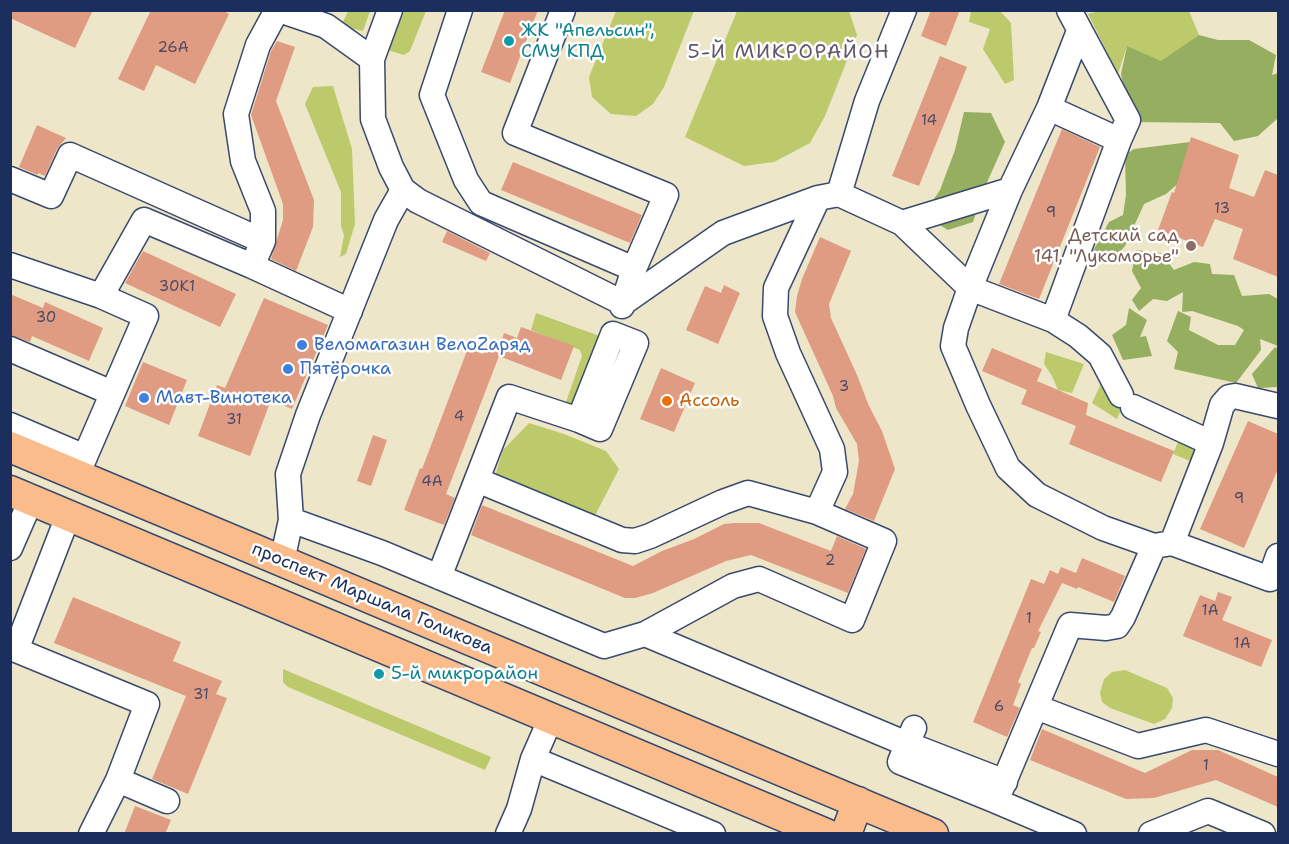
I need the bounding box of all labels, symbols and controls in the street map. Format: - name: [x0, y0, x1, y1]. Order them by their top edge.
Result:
- place label: ЖК "Апельсин", СМУ КПД: [521, 20, 655, 63]
- marker: ЖК "Апельсин", СМУ КПД: [502, 34, 516, 48]
- house number: 26А: [157, 39, 189, 57]
- district label: 5-Й МИКРОРАЙОН: [688, 41, 890, 65]
- house number: 14: [921, 112, 937, 130]
- house number: 13: [1214, 200, 1230, 218]
- house number: 9: [1046, 204, 1056, 222]
- place label: Детский сад 141, "Лукоморье": [1034, 225, 1179, 268]
- marker: Детский сад 141, "Лукоморье": [1184, 239, 1198, 253]
- house number: 30К1: [159, 278, 195, 296]
- house number: 30: [36, 309, 56, 327]
- place label: Веломагазин ВелоZаряд: [314, 334, 531, 356]
- marker: Веломагазин ВелоZаряд: [295, 338, 309, 352]
- place label: Пятёрочка: [300, 358, 391, 380]
- marker: Пятёрочка: [281, 362, 295, 376]
- house number: 3: [839, 378, 849, 396]
- place label: Мавт-Винотека: [156, 387, 292, 409]
- place label: Ассоль: [679, 390, 739, 412]
- marker: Мавт-Винотека: [137, 391, 151, 405]
- marker: Ассоль: [660, 394, 674, 408]
- house number: 4: [454, 408, 464, 426]
- house number: 31: [226, 411, 242, 429]
- house number: 4А: [421, 473, 443, 491]
- house number: 9: [1234, 490, 1244, 508]
- street label: проспект Маршала Голикова: [248, 538, 496, 660]
- house number: 2: [825, 552, 835, 570]
- house number: 1А: [1201, 602, 1219, 620]
- house number: 1: [1026, 610, 1032, 628]
- house number: 1А: [1233, 635, 1251, 653]
- place label: 5-й микрорайон: [391, 663, 538, 685]
- marker: 5-й микрорайон: [372, 667, 386, 681]
- house number: 31: [193, 686, 209, 704]
- house number: 6: [994, 698, 1004, 716]
- house number: 1: [1203, 757, 1209, 775]

